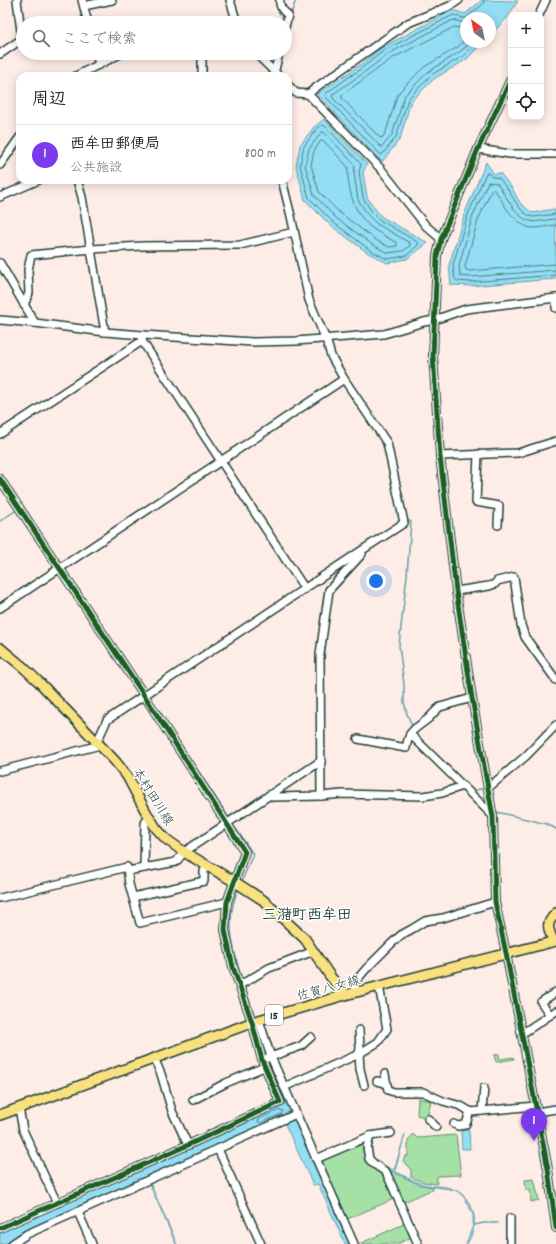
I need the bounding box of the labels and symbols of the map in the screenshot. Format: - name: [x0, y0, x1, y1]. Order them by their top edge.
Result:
- north arrow: [460, 12, 496, 48]
- your location: [366, 571, 386, 591]
- street label: 本村田川線: [127, 765, 178, 831]
- district label: 三潴町西牟田: [262, 905, 352, 927]
- street label: 佐賀八女線: [295, 972, 363, 1007]
- road number: 15: [265, 1005, 283, 1025]
- pin: 1: [521, 1108, 547, 1141]

